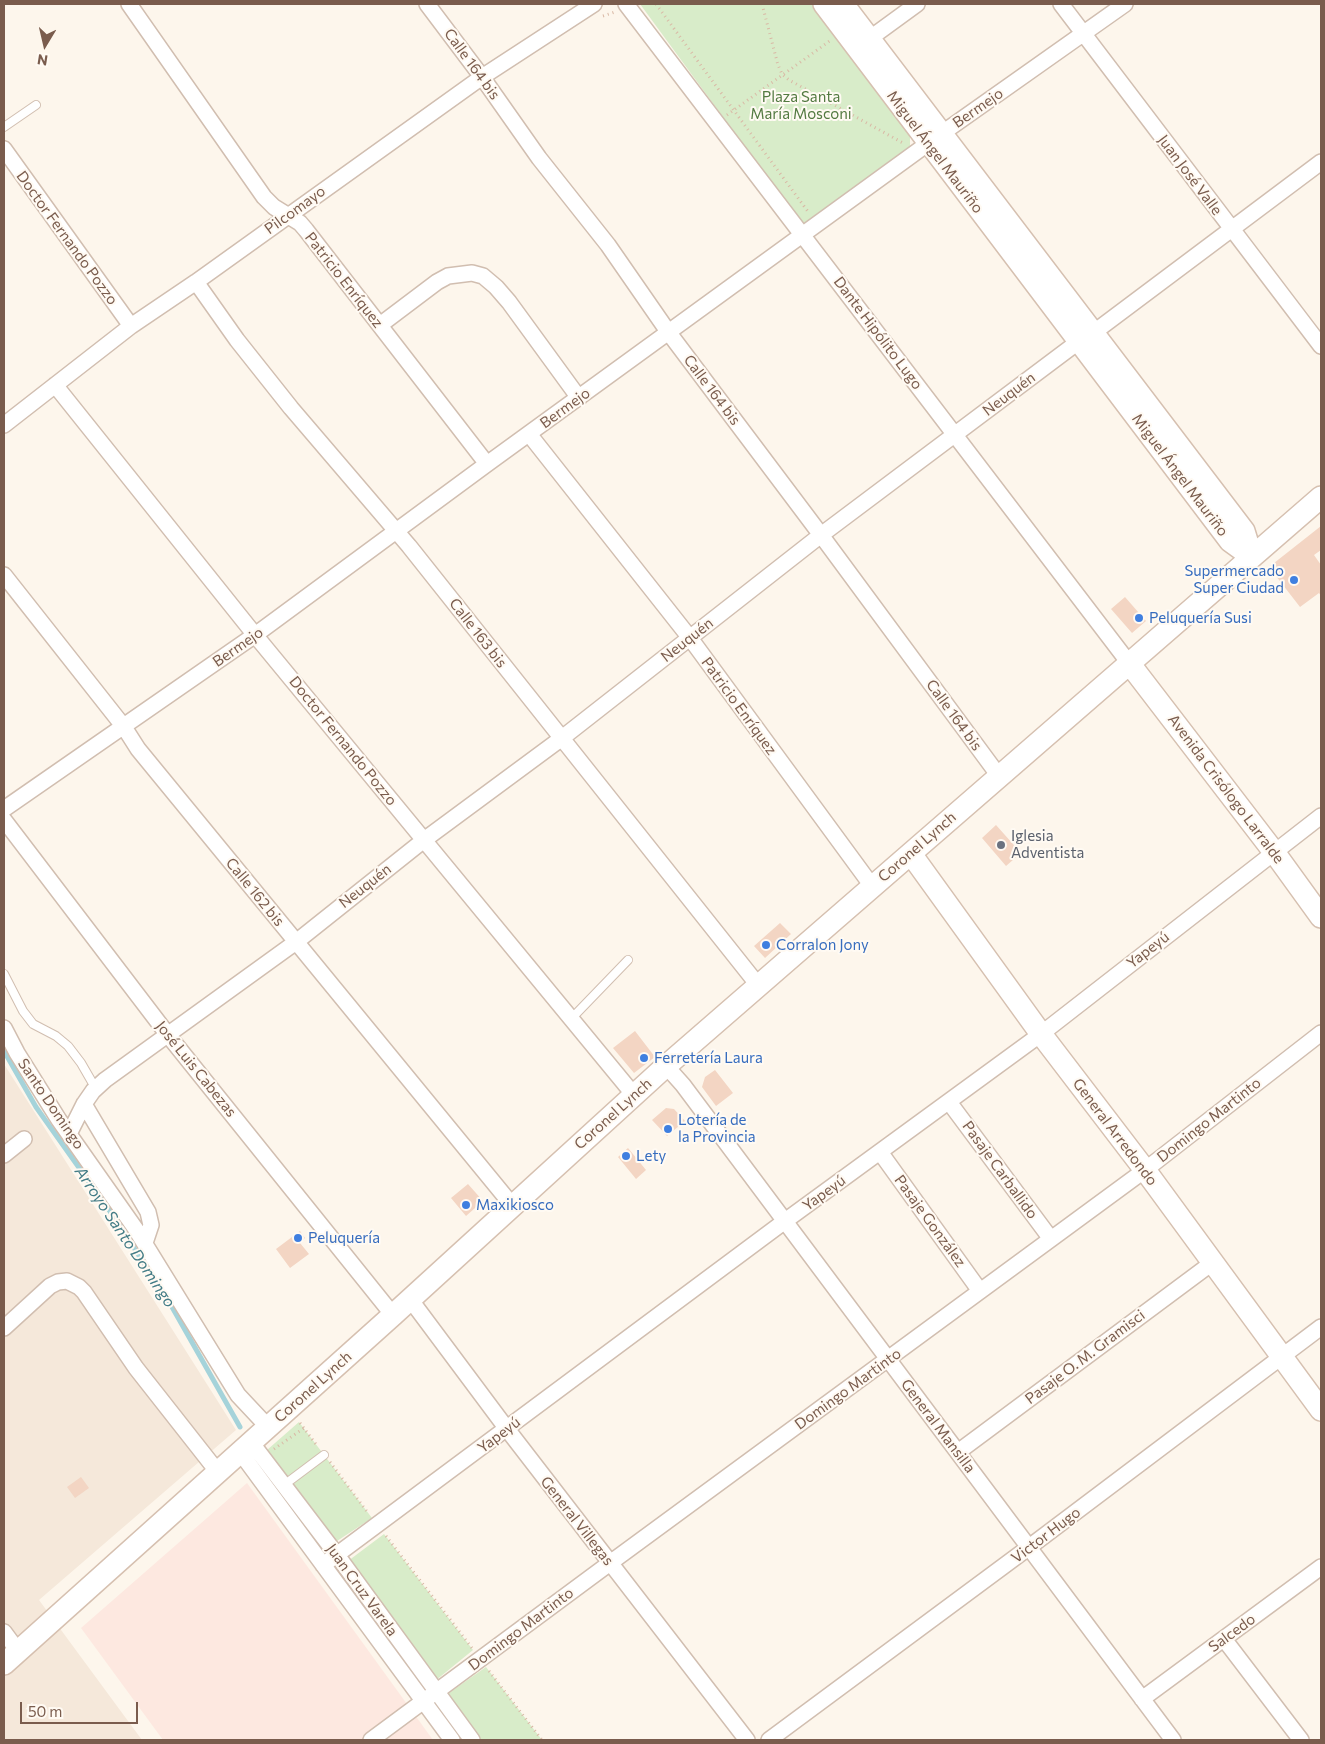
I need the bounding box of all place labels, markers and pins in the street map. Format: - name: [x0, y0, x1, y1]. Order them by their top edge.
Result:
- place label: Supermercado Super Ciudad: [1184, 562, 1284, 597]
- marker: Supermercado Super Ciudad: [1288, 574, 1300, 586]
- place label: Peluquería Susi: [1149, 609, 1252, 627]
- marker: Peluquería Susi: [1133, 612, 1145, 624]
- place label: Iglesia Adventista: [1011, 827, 1084, 862]
- marker: Iglesia Adventista: [995, 839, 1007, 851]
- place label: Corralon Jony: [776, 936, 869, 954]
- marker: Corralon Jony: [760, 939, 772, 951]
- place label: Ferretería Laura: [654, 1049, 763, 1067]
- marker: Ferretería Laura: [638, 1052, 650, 1064]
- place label: Lotería de la Provincia: [678, 1111, 756, 1146]
- marker: Lotería de la Provincia: [662, 1123, 674, 1135]
- place label: Lety: [636, 1147, 666, 1165]
- marker: Lety: [620, 1150, 632, 1162]
- place label: Maxikiosco: [476, 1196, 554, 1214]
- marker: Maxikiosco: [460, 1199, 472, 1211]
- place label: Peluquería: [308, 1229, 380, 1247]
- marker: Peluquería: [292, 1232, 304, 1244]

